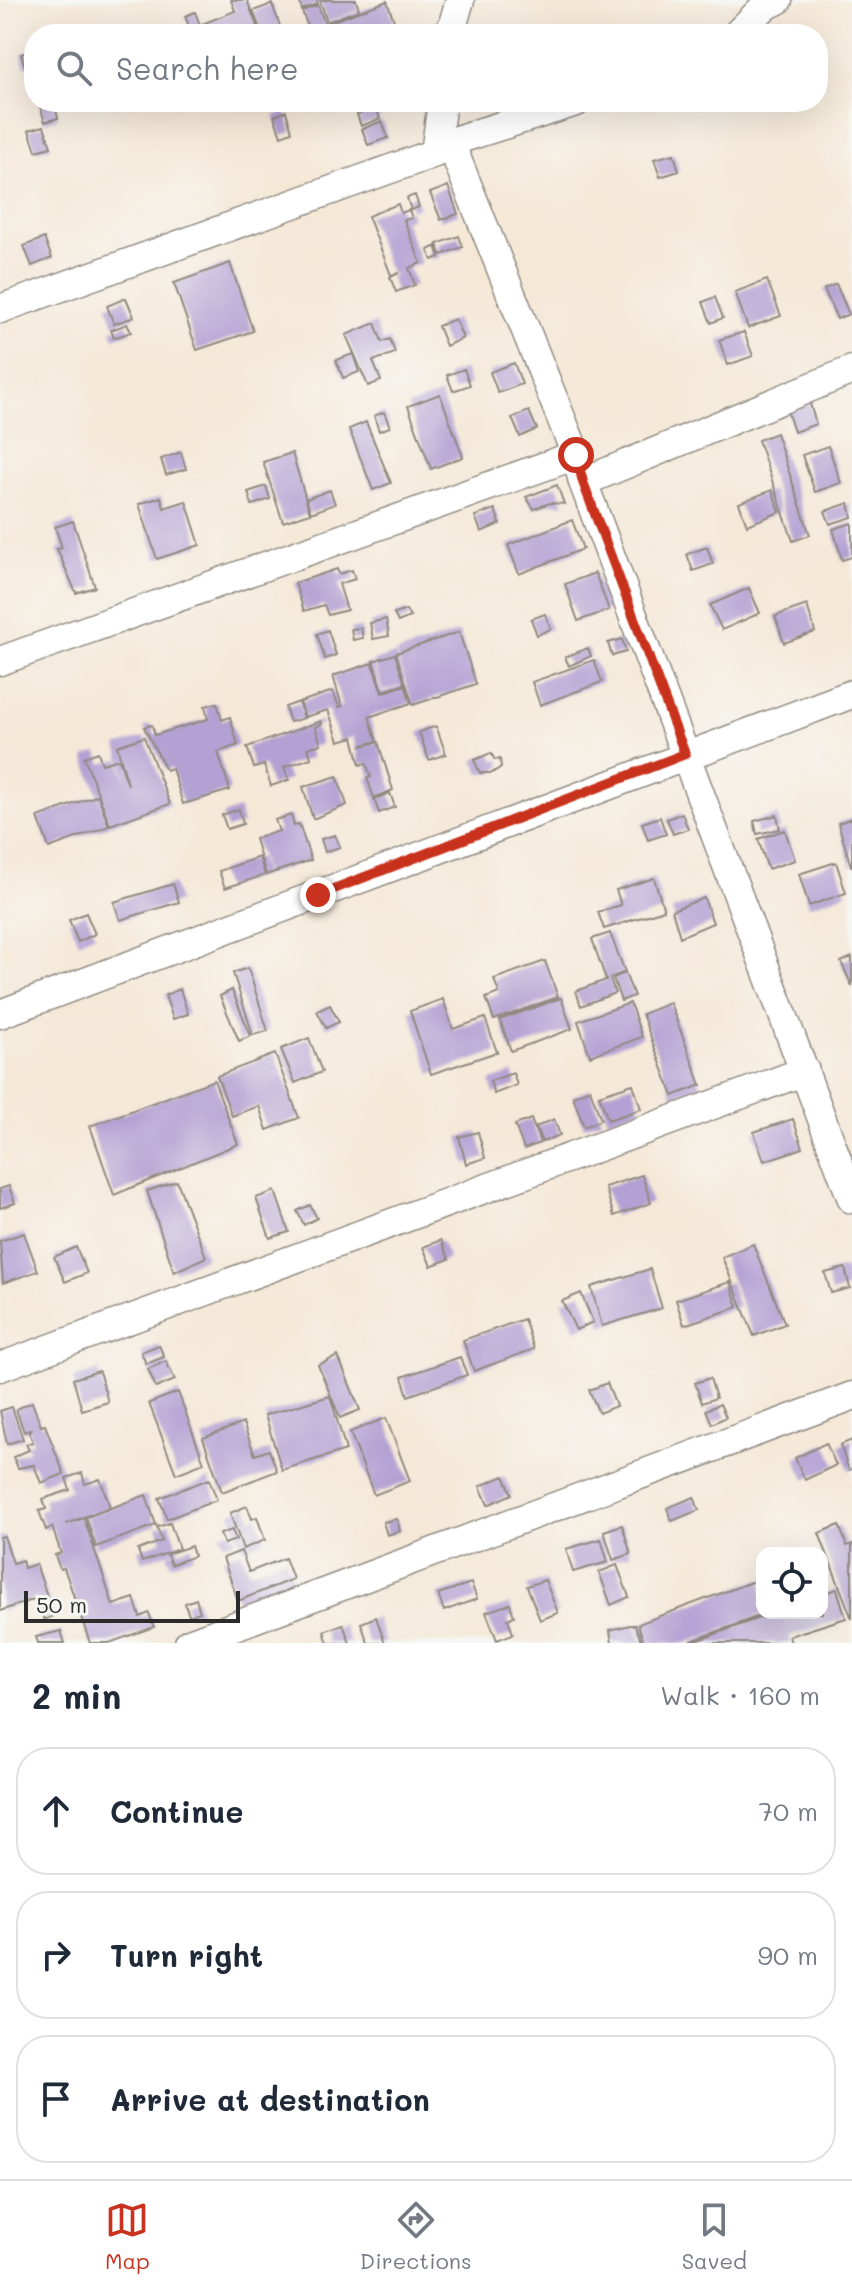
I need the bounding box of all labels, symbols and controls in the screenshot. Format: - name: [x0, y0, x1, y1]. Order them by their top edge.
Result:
- search box: [24, 24, 828, 112]
- icon: search: [52, 46, 96, 90]
- text: Search here: [116, 48, 299, 88]
- route start: [558, 437, 594, 473]
- route end: [300, 877, 336, 913]
- map controls: [756, 1547, 828, 1619]
- button: locate: [756, 1547, 828, 1619]
- scale bar: [24, 1587, 240, 1623]
- text: 50 m: [36, 1590, 87, 1619]
- text: 2 min: [32, 1673, 121, 1718]
- text: Walk · 160 m: [660, 1678, 820, 1712]
- icon: ahead: [34, 1789, 78, 1833]
- text: Continue: [110, 1791, 243, 1831]
- text: 70 m: [758, 1794, 818, 1828]
- icon: right: [34, 1933, 78, 1977]
- text: Turn right: [110, 1935, 263, 1975]
- text: 90 m: [758, 1938, 818, 1972]
- icon: arrive: [34, 2077, 78, 2121]
- text: Arrive at destination: [110, 2079, 430, 2119]
- tab: Map: [105, 2198, 150, 2275]
- tab: Directions: [360, 2198, 472, 2275]
- tab: Saved: [682, 2198, 747, 2275]

